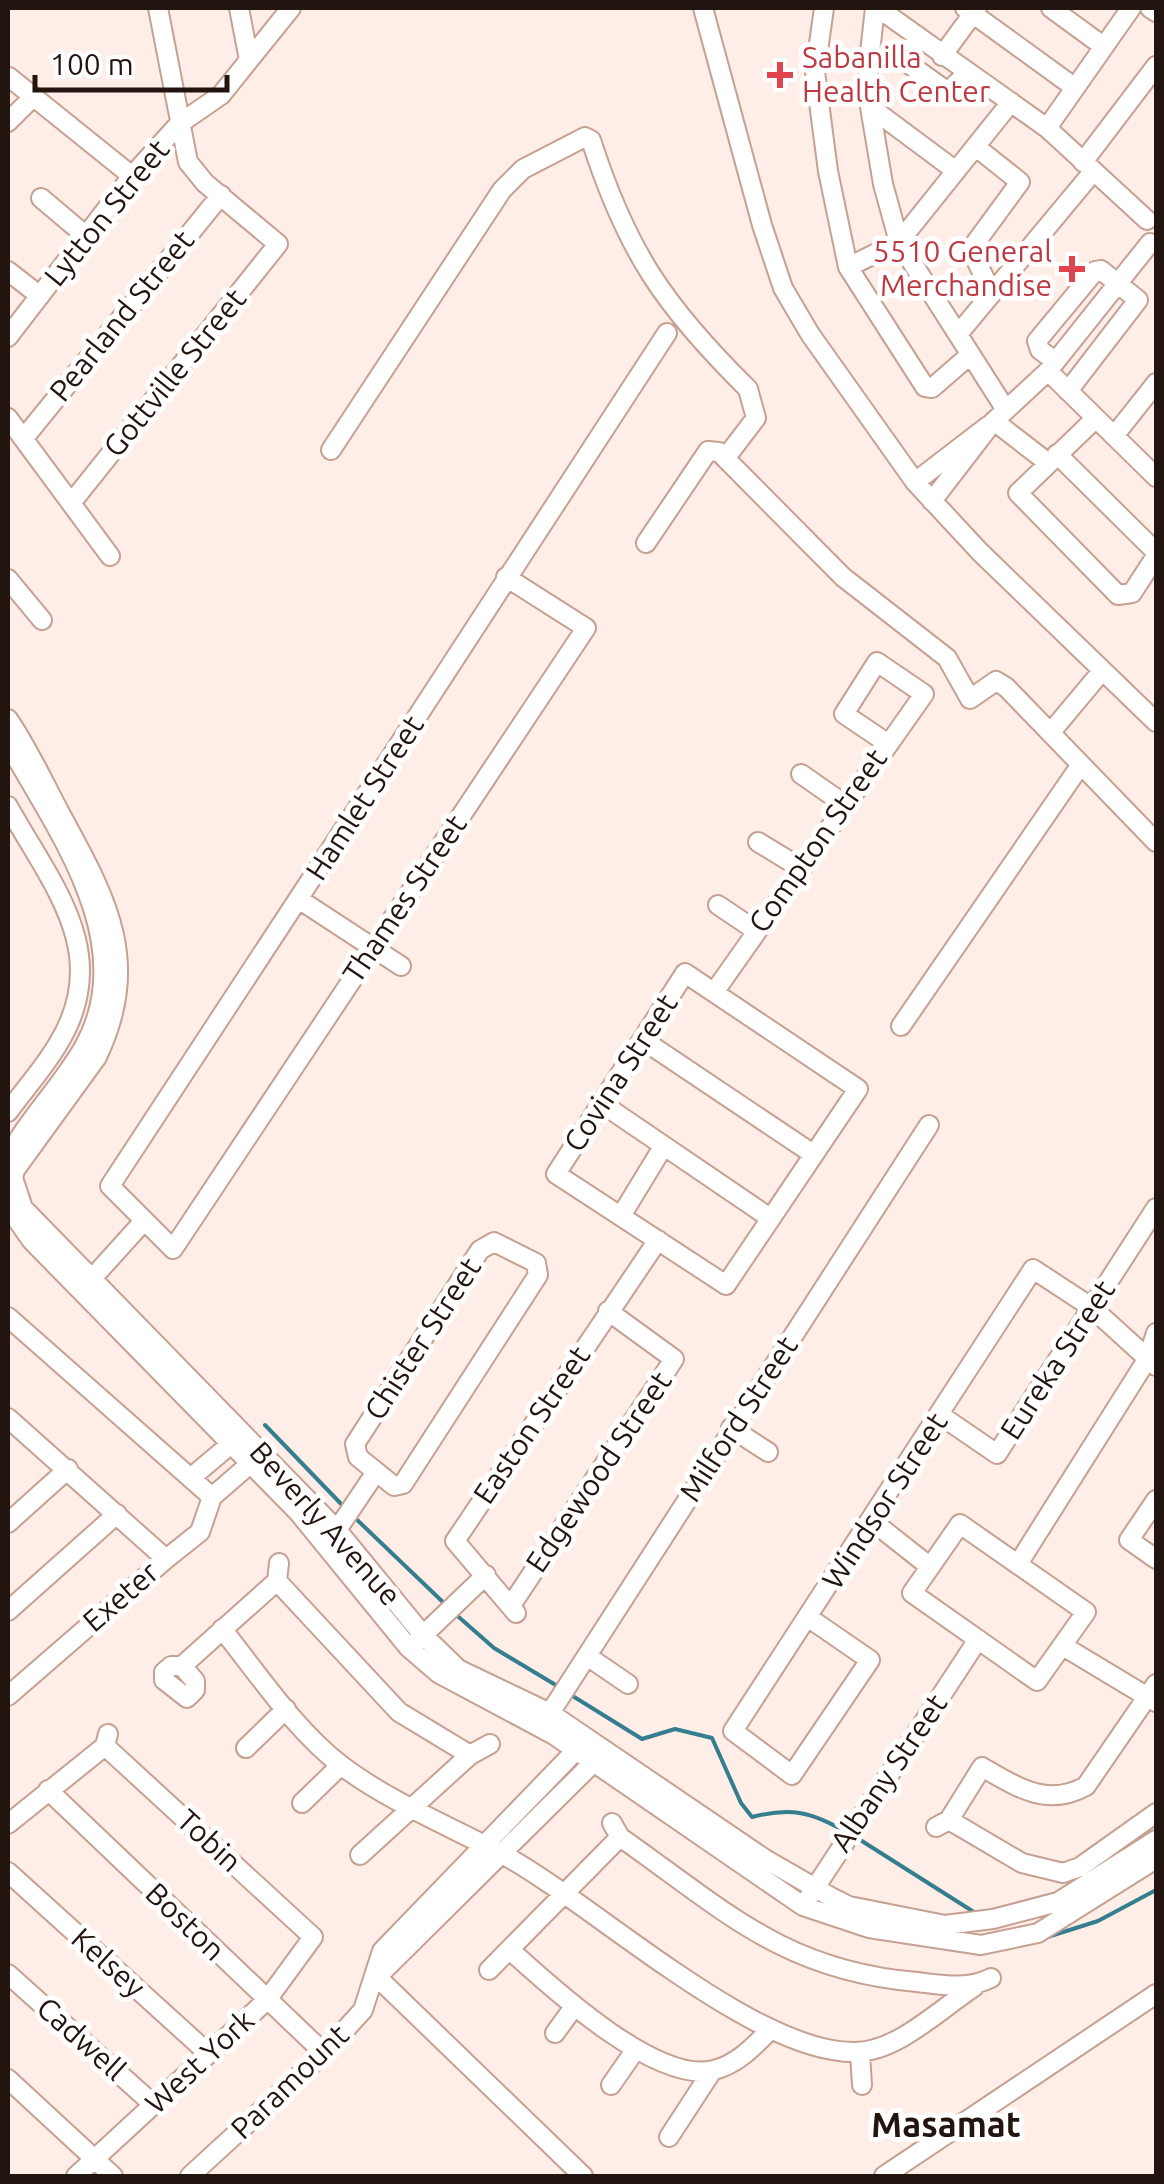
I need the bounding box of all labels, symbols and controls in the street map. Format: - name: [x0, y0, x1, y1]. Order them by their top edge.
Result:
- scale bar: [35, 30, 228, 92]
- place label: Sabanilla Health Center: [802, 40, 991, 108]
- text: 100 m: [50, 47, 134, 81]
- marker: Sabanilla Health Center: [767, 62, 793, 88]
- street label: Lytton Street: [37, 132, 176, 292]
- street label: Pearland Street: [42, 223, 200, 407]
- place label: 5510 General Merchandise: [873, 234, 1052, 302]
- marker: 5510 General Merchandise: [1061, 258, 1083, 280]
- street label: Gottville Street: [96, 282, 252, 463]
- street label: Hamlet Street: [298, 709, 430, 886]
- street label: Compton Street: [741, 742, 893, 939]
- street label: Thames Street: [335, 808, 473, 989]
- street label: Covina Street: [557, 987, 684, 1158]
- street label: Chister Street: [357, 1251, 487, 1426]
- street label: Eureka Street: [993, 1273, 1121, 1445]
- street label: Milford Street: [672, 1329, 804, 1507]
- street label: Easton Street: [466, 1339, 596, 1510]
- street label: Edgewood Street: [519, 1365, 678, 1578]
- street label: Windsor Street: [815, 1406, 954, 1595]
- street label: Beverly Avenue: [243, 1435, 408, 1612]
- street label: Exeter: [76, 1554, 165, 1638]
- street label: Albany Street: [823, 1687, 953, 1858]
- street label: Tobin: [171, 1802, 249, 1878]
- street label: Boston: [139, 1876, 232, 1967]
- street label: Kelsey: [65, 1921, 152, 2004]
- street label: Cadwell: [31, 1990, 133, 2087]
- street label: West York: [138, 2003, 261, 2120]
- street label: Paramount: [224, 2017, 355, 2145]
- district label: Masamat: [871, 2104, 1021, 2144]

